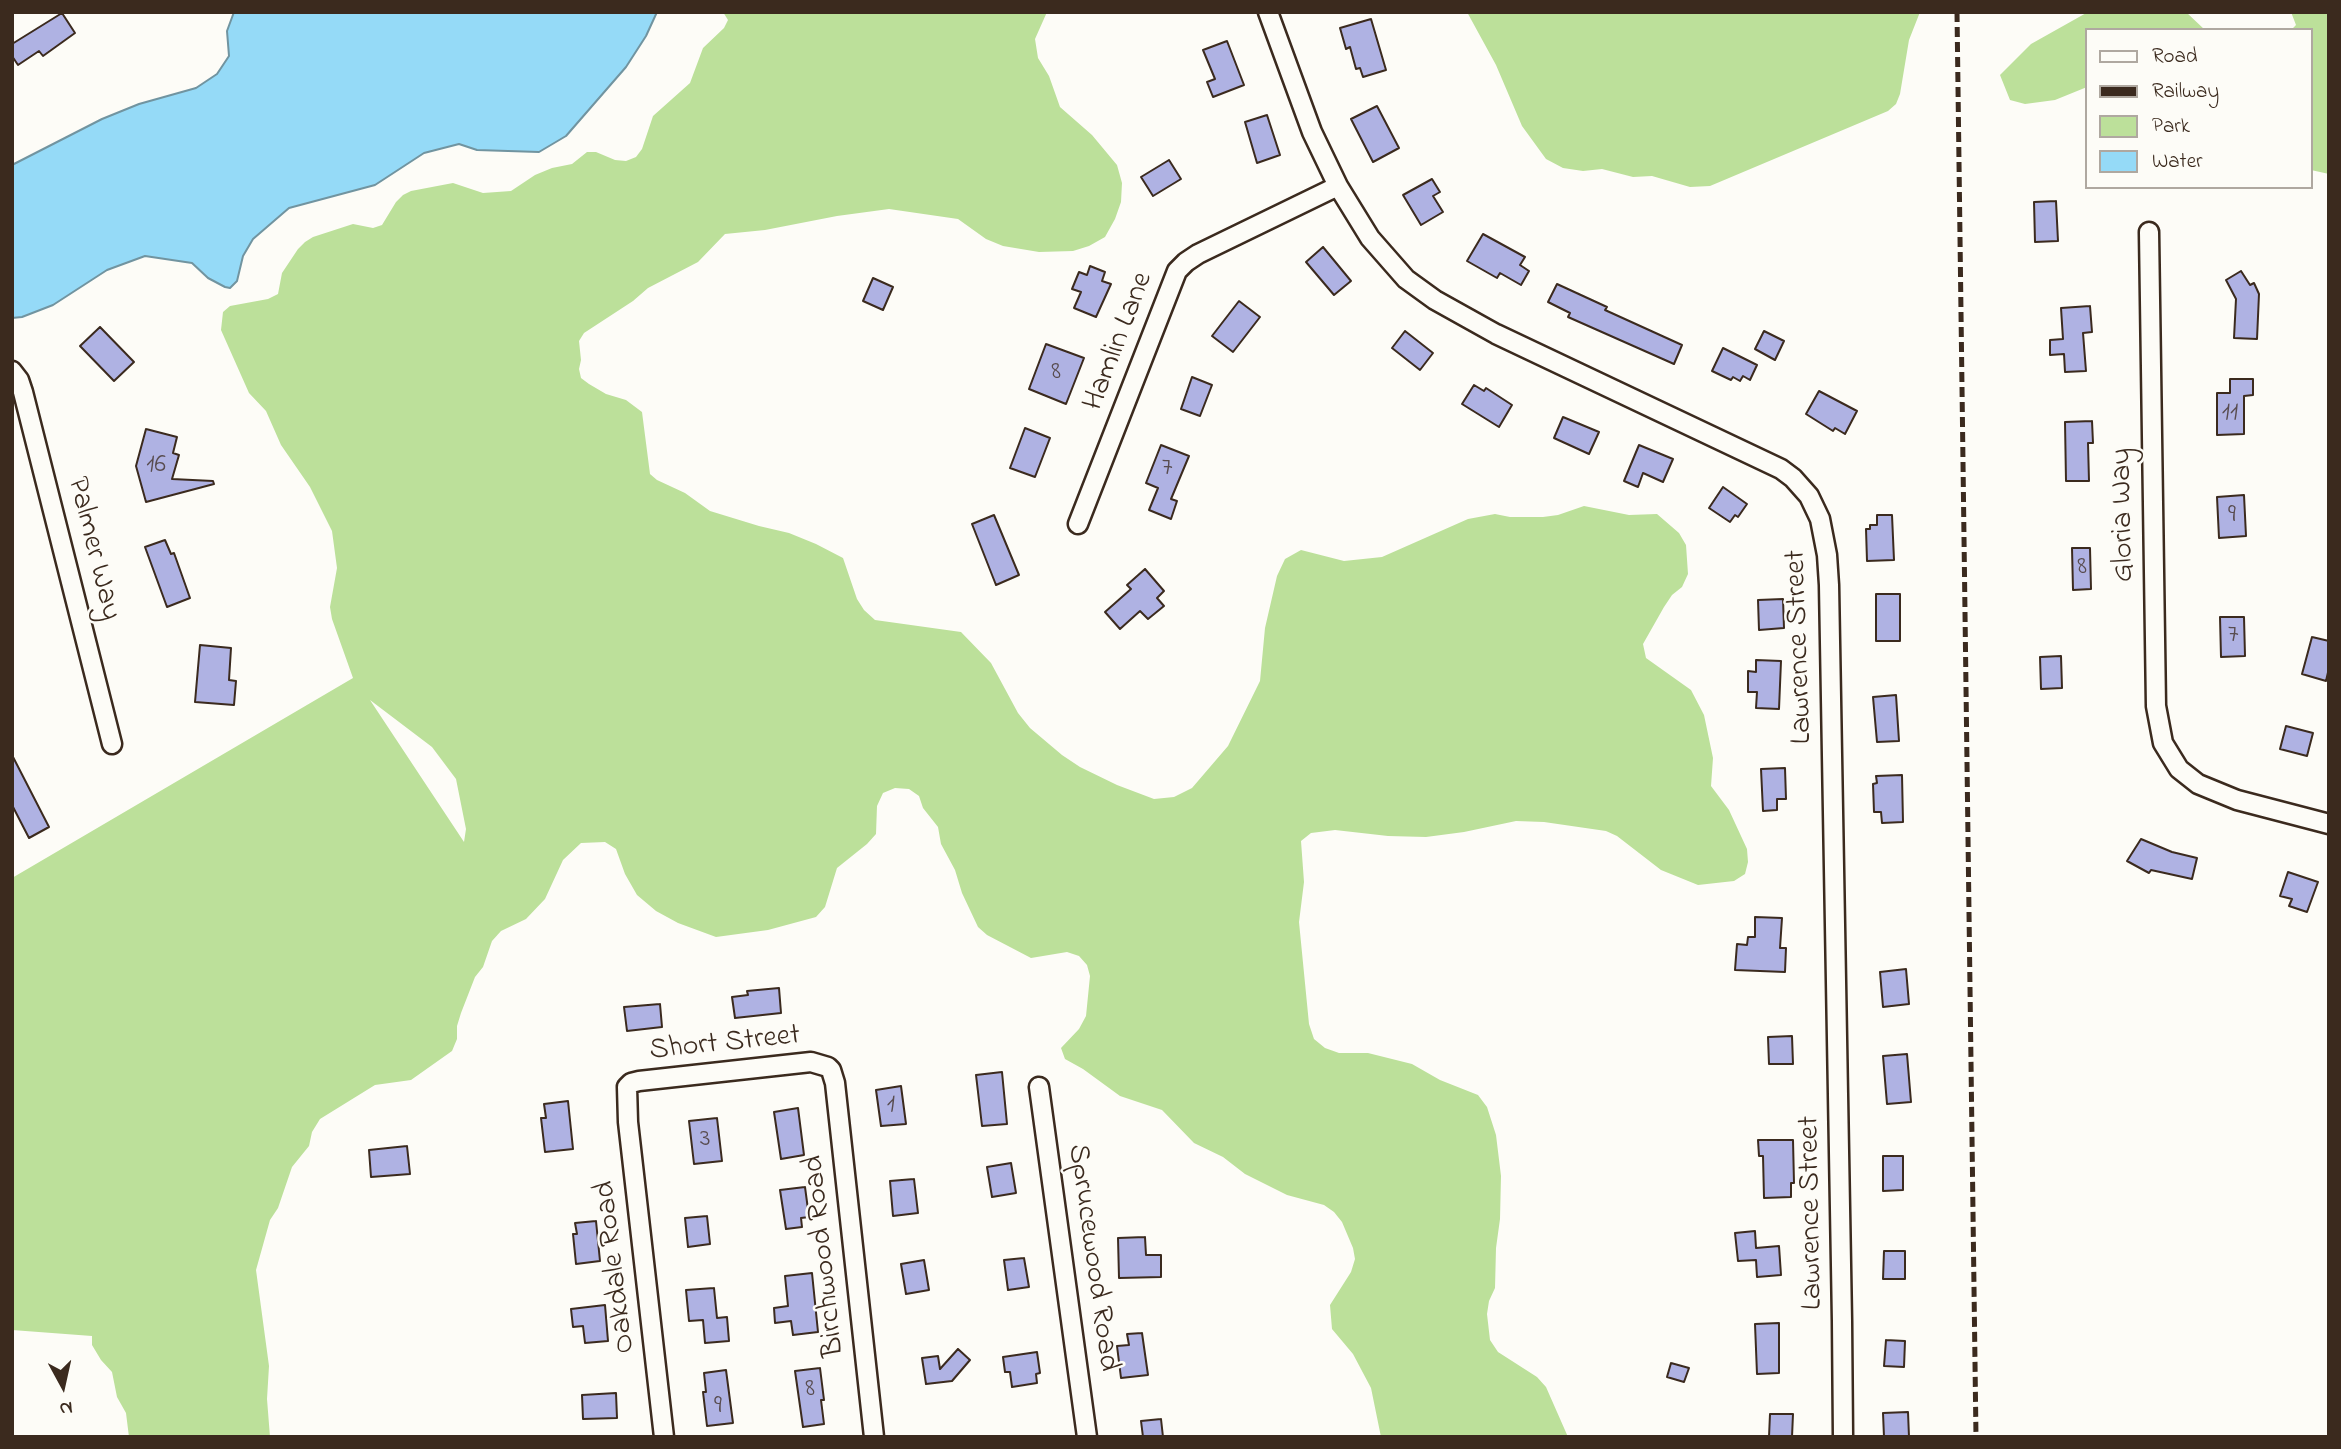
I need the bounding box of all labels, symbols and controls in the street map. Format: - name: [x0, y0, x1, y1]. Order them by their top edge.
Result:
- legend: [2086, 28, 2313, 189]
- text: Road: [2152, 42, 2198, 72]
- text: Railway: [2152, 77, 2219, 107]
- text: Park: [2152, 112, 2190, 142]
- text: Water: [2152, 147, 2203, 177]
- street label: Hamlin Lane: [1077, 268, 1163, 416]
- house number: 8: [1051, 358, 1061, 390]
- house number: 11: [2222, 399, 2238, 431]
- street label: Gloria Way: [2106, 448, 2144, 582]
- house number: 16: [146, 451, 166, 483]
- house number: 7: [1162, 454, 1172, 486]
- street label: Palmer Way: [57, 474, 127, 624]
- house number: 9: [2228, 501, 2236, 533]
- street label: Lawrence Street: [1780, 549, 1822, 745]
- house number: 8: [2077, 553, 2087, 585]
- house number: 7: [2228, 621, 2238, 653]
- street label: Short Street: [648, 1019, 802, 1071]
- house number: 1: [887, 1091, 895, 1123]
- street label: Lawrence Street: [1793, 1116, 1833, 1310]
- house number: 3: [700, 1125, 710, 1157]
- street label: Sprucewood Road: [1057, 1142, 1125, 1374]
- street label: Birchwood Road: [798, 1153, 854, 1359]
- street label: Oakdale Road: [589, 1179, 645, 1355]
- north arrow: [28, 1351, 98, 1421]
- house number: 8: [805, 1375, 815, 1407]
- house number: 9: [714, 1392, 722, 1424]
- text: N: [58, 1393, 74, 1422]

